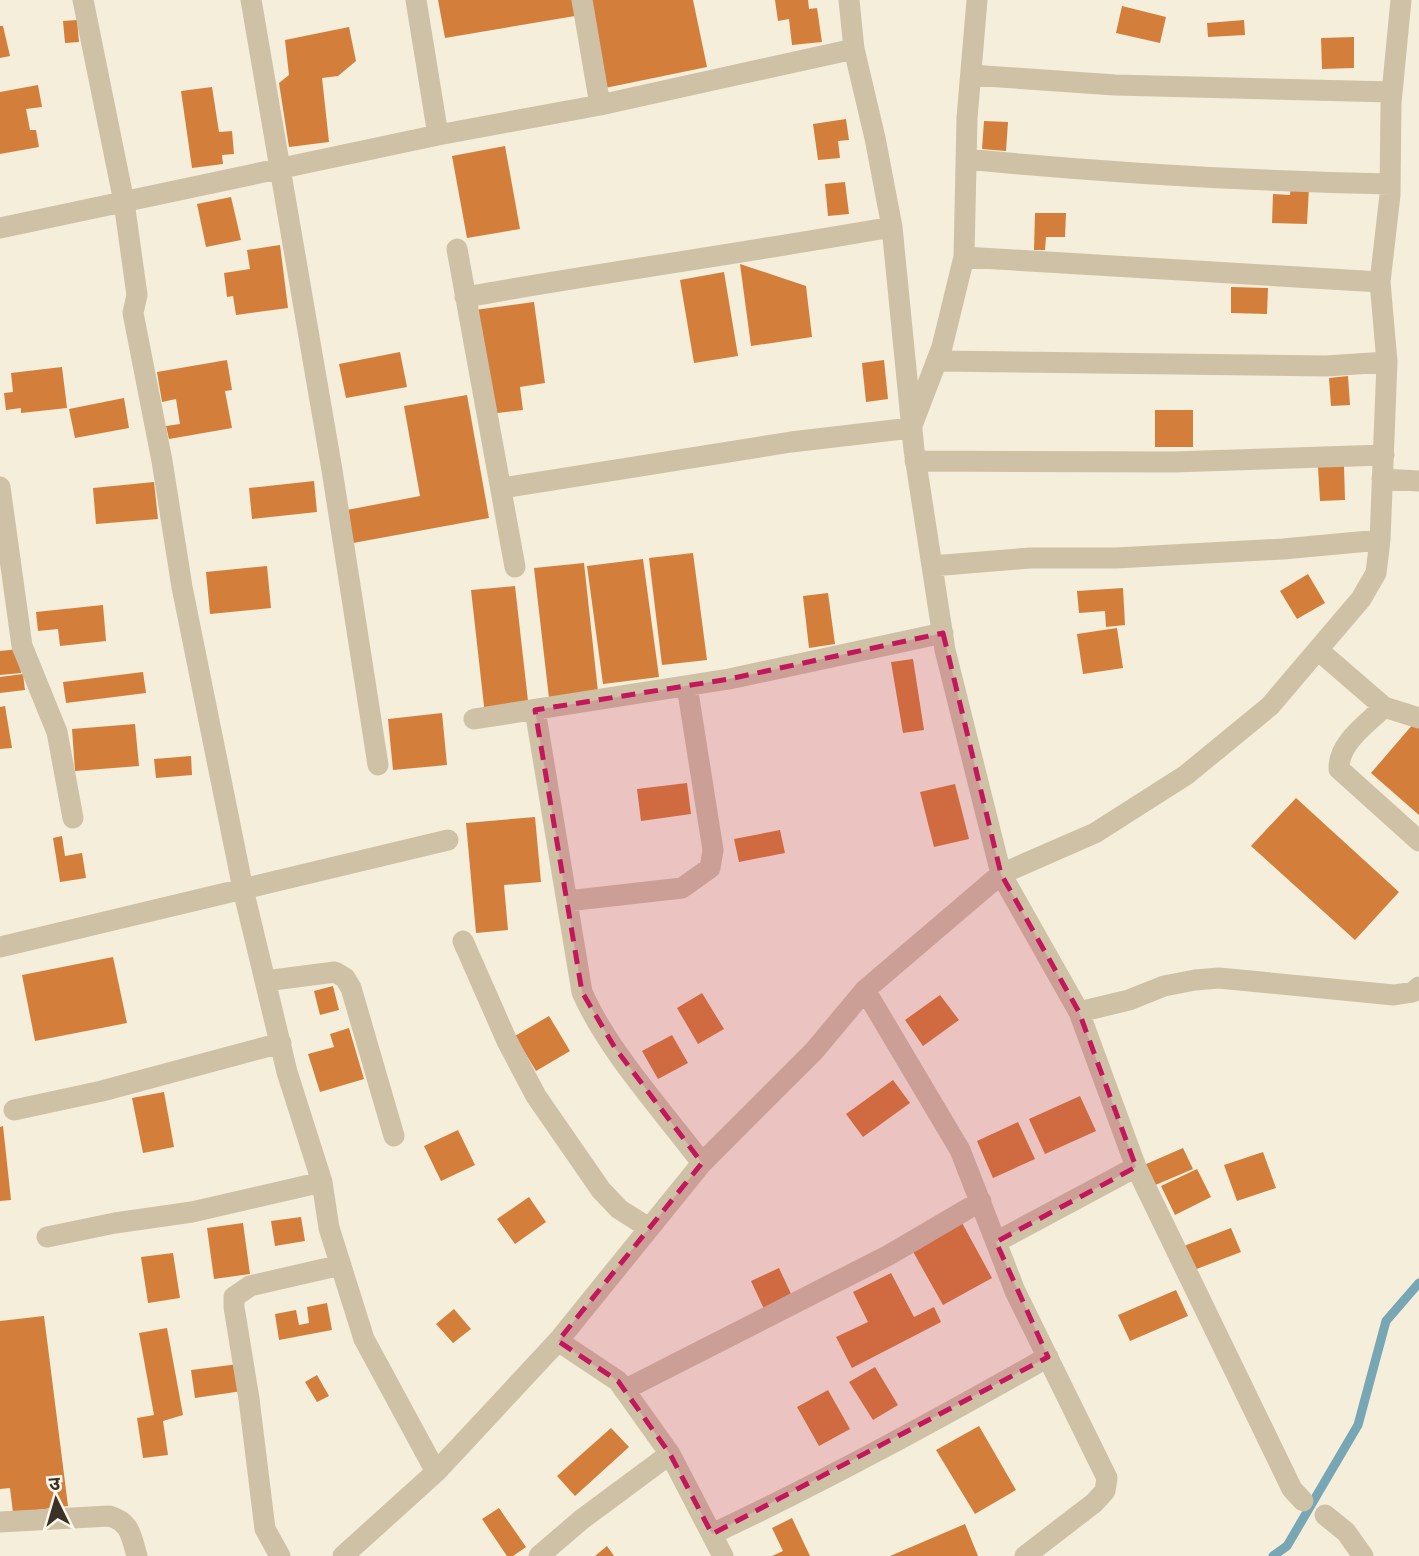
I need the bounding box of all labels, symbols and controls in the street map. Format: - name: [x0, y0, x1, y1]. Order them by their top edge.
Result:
- north arrow: [21, 1465, 91, 1535]
- text: उ: [48, 1472, 62, 1496]

